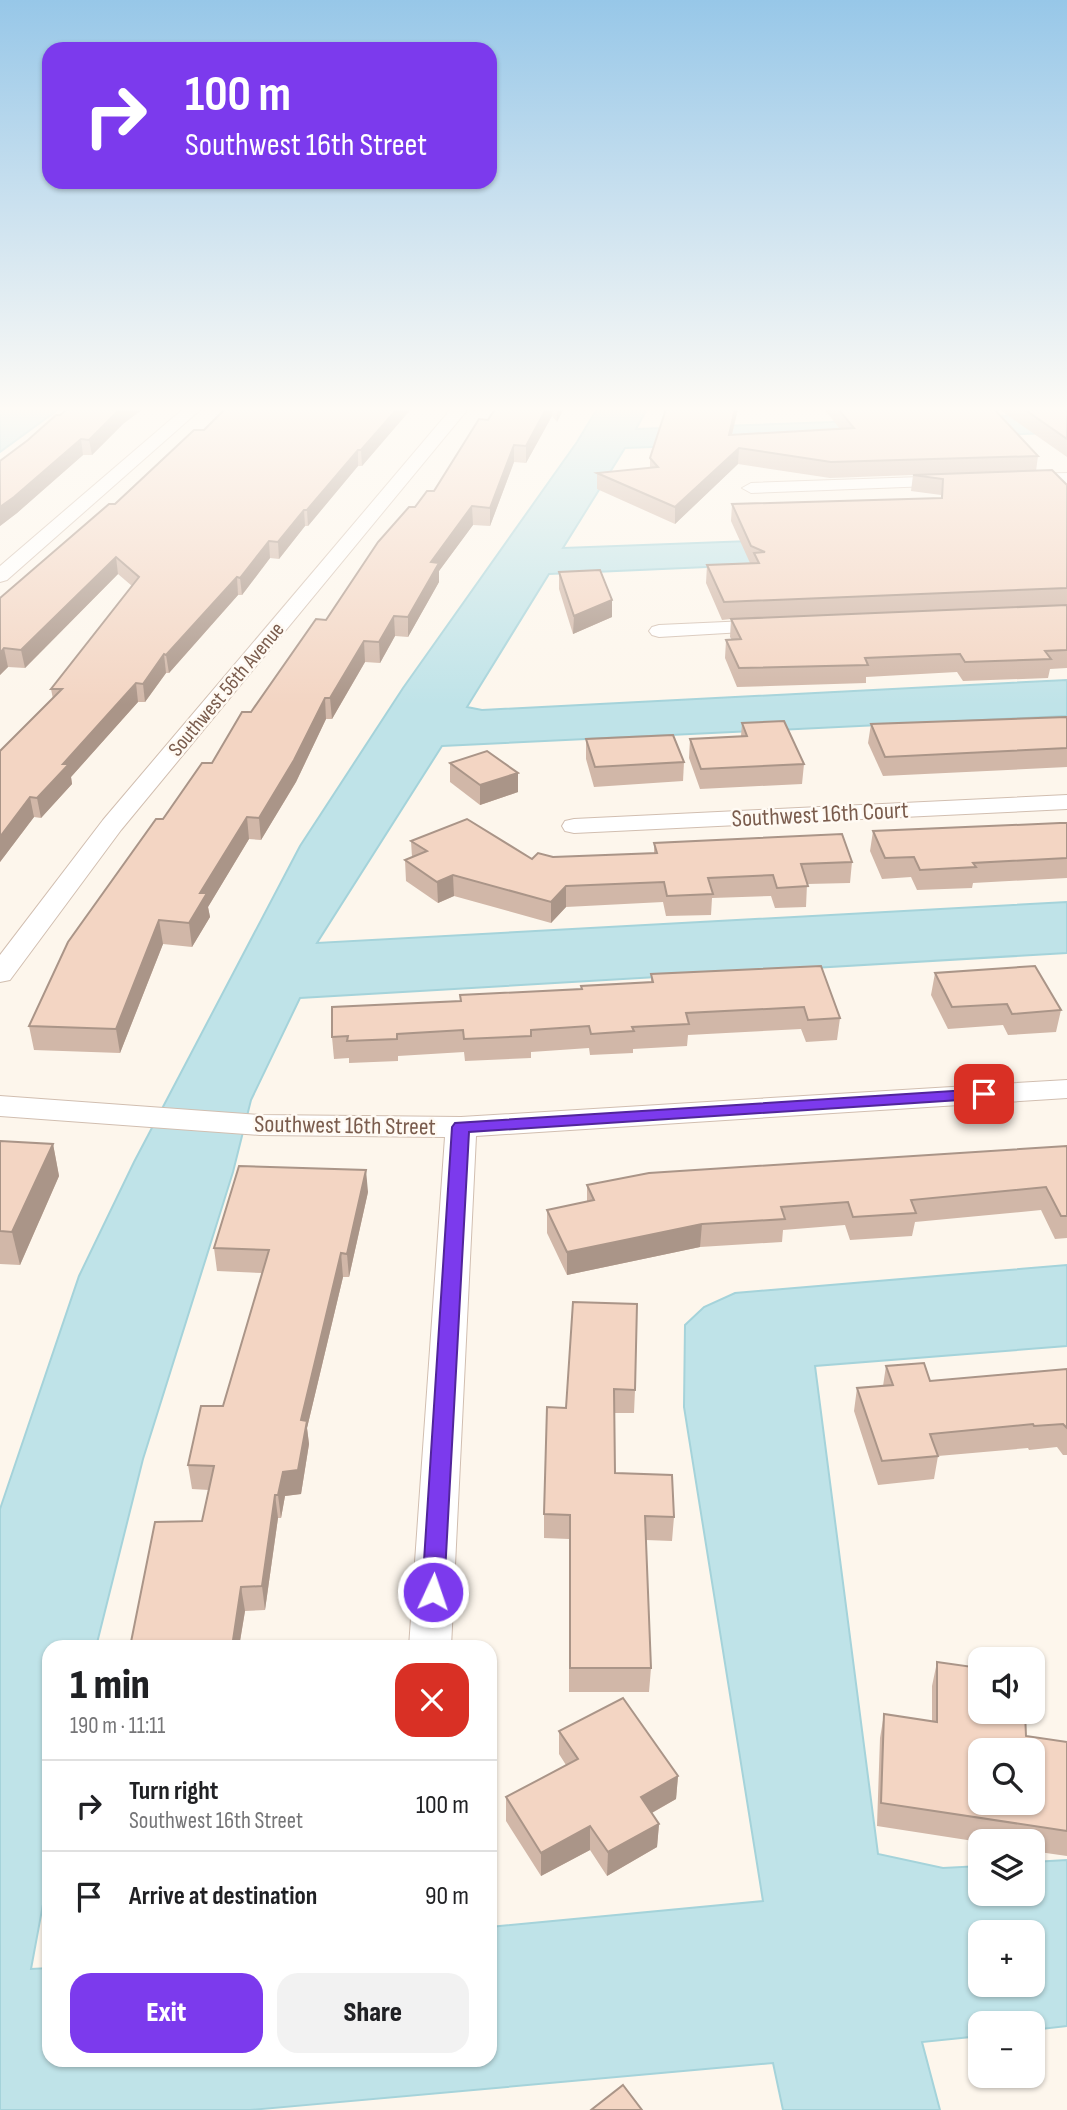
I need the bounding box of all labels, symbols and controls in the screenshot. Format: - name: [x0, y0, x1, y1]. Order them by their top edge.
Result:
- text: 100 m: [185, 66, 291, 125]
- icon: right: [70, 70, 161, 161]
- text: Southwest 16th Street: [185, 126, 427, 165]
- street label: Southwest 56th Avenue: [163, 617, 290, 761]
- street label: Southwest 16th Court: [731, 795, 909, 834]
- pin: [954, 1064, 1014, 1124]
- icon: arrive: [965, 1075, 1003, 1113]
- street label: Southwest 16th Street: [254, 1109, 436, 1142]
- position arrow: [396, 1555, 470, 1629]
- map controls: [968, 1647, 1045, 2088]
- button: sound: [968, 1647, 1045, 1724]
- text: 1 min: [70, 1660, 150, 1711]
- button: close: [395, 1663, 469, 1737]
- text: 190 m · 11:11: [70, 1712, 165, 1740]
- button: search: [968, 1738, 1045, 1815]
- text: Turn right: [129, 1776, 218, 1807]
- icon: right: [70, 1787, 108, 1825]
- text: 100 m: [416, 1790, 469, 1821]
- text: Southwest 16th Street: [129, 1807, 303, 1835]
- button: layers: [968, 1829, 1045, 1906]
- icon: arrive: [70, 1878, 108, 1916]
- text: Arrive at destination: [129, 1881, 317, 1912]
- text: 90 m: [425, 1881, 469, 1912]
- button: +: [968, 1920, 1045, 1997]
- button: Exit: [70, 1973, 263, 2053]
- button: Share: [277, 1973, 469, 2053]
- button: −: [968, 2011, 1045, 2088]

